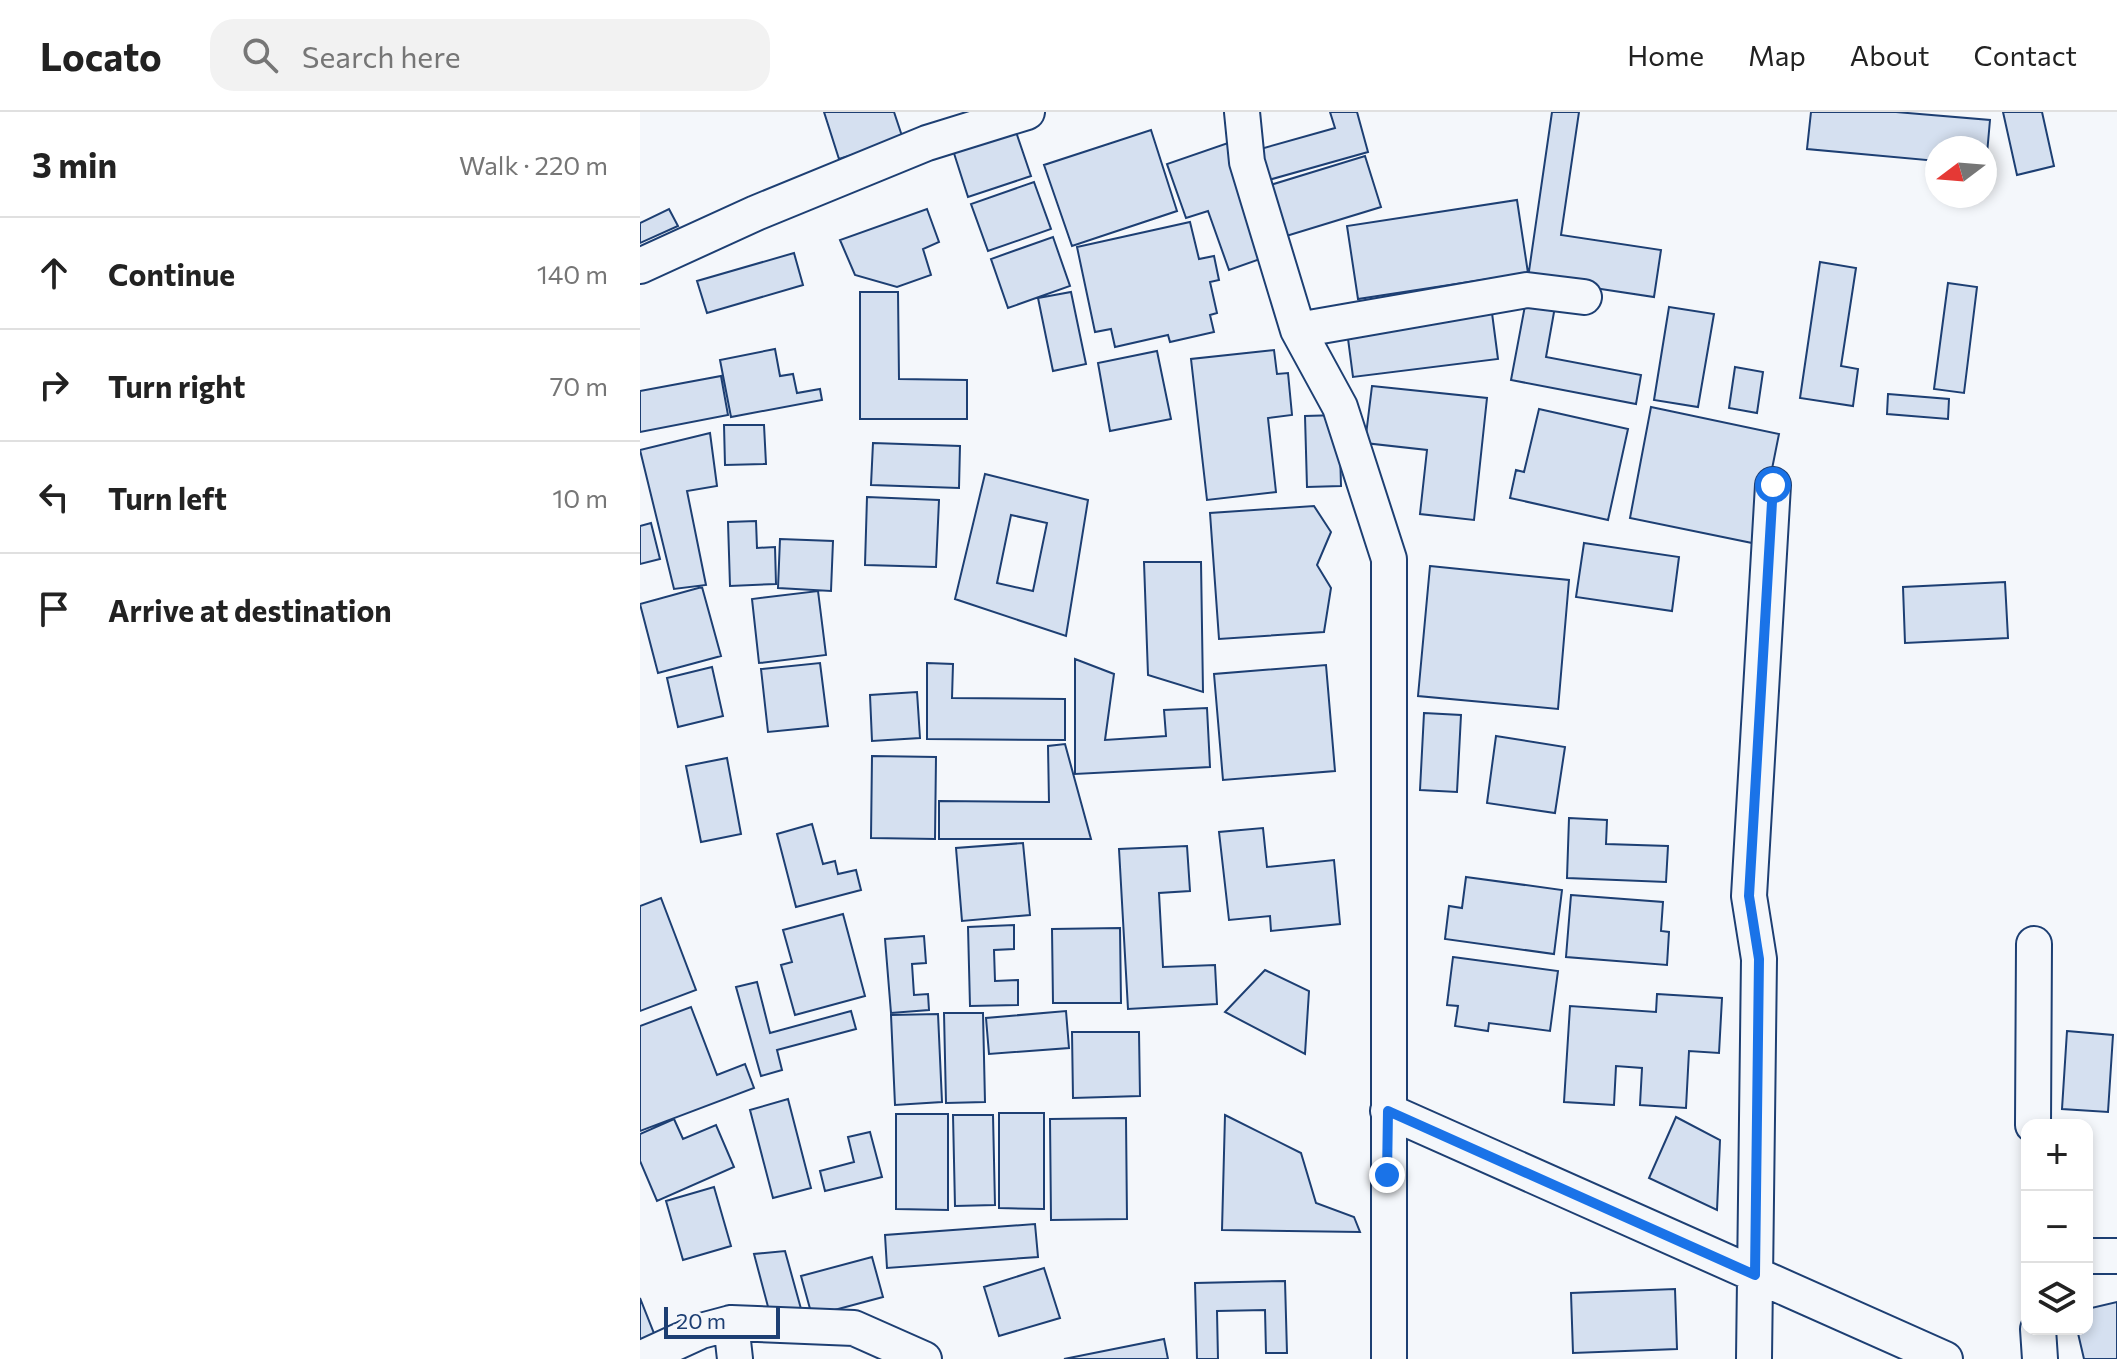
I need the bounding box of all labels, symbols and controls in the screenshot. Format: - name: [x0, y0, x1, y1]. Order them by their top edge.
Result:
- search box: [210, 19, 770, 91]
- text: Locato: [40, 32, 162, 79]
- icon: search: [238, 33, 282, 77]
- text: Search here: [302, 37, 460, 74]
- text: Home: [1627, 38, 1704, 72]
- text: Map: [1748, 38, 1806, 72]
- text: About: [1850, 38, 1930, 72]
- text: Contact: [1974, 38, 2077, 72]
- north arrow: [1925, 136, 1997, 208]
- text: 3 min: [32, 143, 117, 185]
- text: Walk · 220 m: [459, 149, 608, 180]
- icon: ahead: [32, 251, 76, 295]
- text: Continue: [108, 255, 235, 292]
- text: 140 m: [537, 258, 608, 289]
- icon: right: [32, 363, 76, 407]
- text: Turn right: [108, 367, 245, 404]
- text: 70 m: [550, 370, 608, 401]
- route start: [1755, 467, 1791, 503]
- icon: left: [32, 475, 76, 519]
- text: Turn left: [108, 479, 227, 516]
- text: 10 m: [552, 482, 608, 513]
- icon: arrive: [32, 587, 76, 631]
- text: Arrive at destination: [108, 591, 392, 628]
- map controls: [2021, 1119, 2093, 1335]
- button: +: [2021, 1119, 2093, 1191]
- route end: [1369, 1157, 1405, 1193]
- button: −: [2021, 1191, 2093, 1263]
- button: layers: [2021, 1263, 2093, 1335]
- scale bar: [664, 1303, 780, 1339]
- text: 20 m: [676, 1307, 726, 1334]

